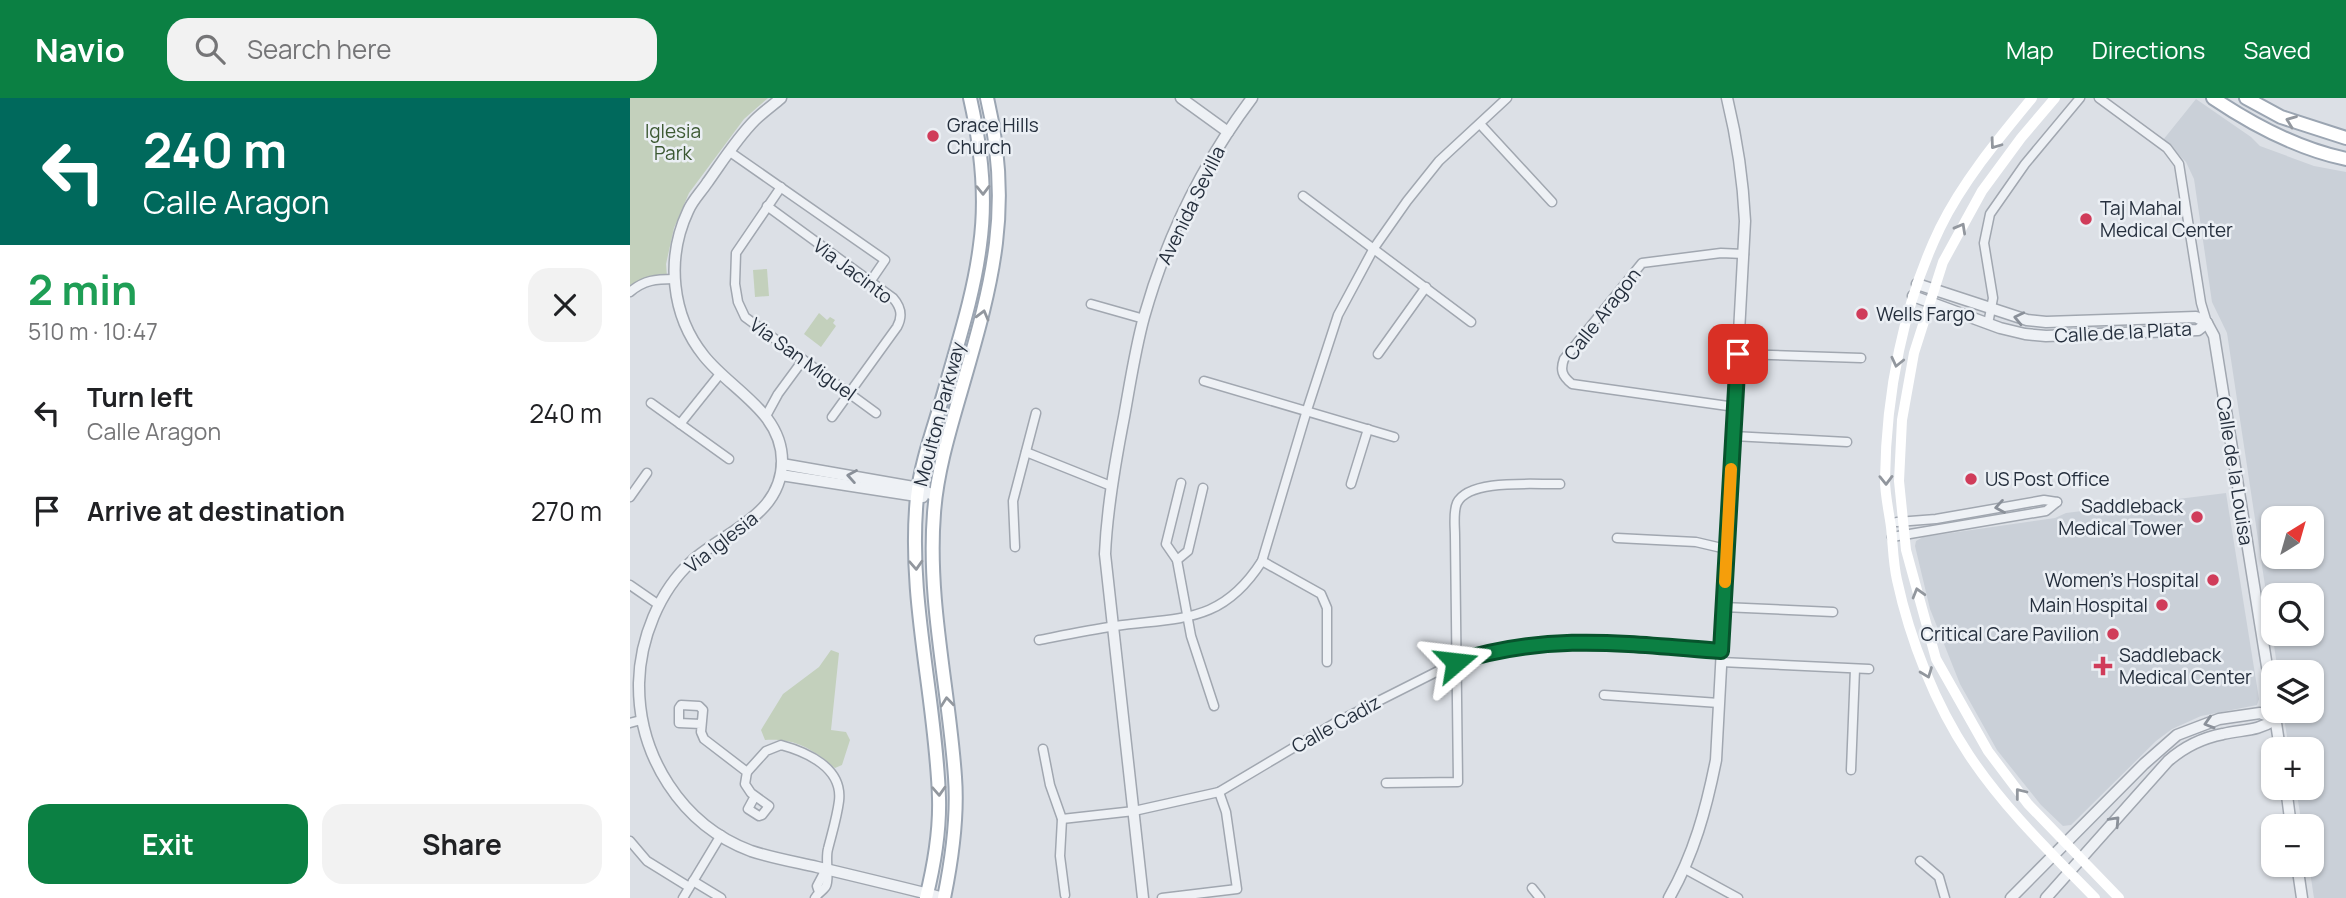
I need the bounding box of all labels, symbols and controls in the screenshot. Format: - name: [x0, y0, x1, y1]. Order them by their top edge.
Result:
- search box: [167, 18, 657, 81]
- text: Navio: [35, 27, 125, 72]
- icon: search: [191, 30, 229, 68]
- text: Search here: [247, 31, 391, 67]
- text: Map: [2006, 33, 2054, 66]
- text: Directions: [2092, 33, 2205, 66]
- text: Saved: [2243, 33, 2311, 66]
- place label: Grace Hills Church: [947, 112, 1039, 160]
- one-way arrow: [2286, 115, 2298, 129]
- text: 240 m: [143, 116, 287, 183]
- park label: Iglesia Park: [645, 118, 701, 166]
- icon: left: [28, 126, 119, 217]
- marker: Grace Hills Church: [925, 128, 941, 144]
- one-way arrow: [1991, 136, 2003, 149]
- street label: Avenida Sevilla: [1151, 141, 1231, 269]
- text: Calle Aragon: [143, 180, 330, 224]
- one-way arrow: [975, 185, 990, 196]
- place label: Taj Mahal Medical Center: [2100, 195, 2233, 243]
- marker: Taj Mahal Medical Center: [2078, 211, 2094, 227]
- one-way arrow: [1953, 222, 1966, 235]
- street label: Via Jacinto: [808, 232, 898, 310]
- text: 2 min: [28, 260, 137, 318]
- street label: Calle Aragon: [1558, 262, 1646, 366]
- button: close: [528, 268, 602, 342]
- place label: Wells Fargo: [1876, 301, 1975, 327]
- marker: Wells Fargo: [1854, 306, 1870, 322]
- one-way arrow: [975, 310, 989, 322]
- street label: Via San Miguel: [745, 312, 861, 406]
- one-way arrow: [2013, 312, 2025, 326]
- text: 510 m · 10:47: [28, 315, 158, 347]
- street label: Calle de la Plata: [2054, 315, 2192, 349]
- pin: [1708, 324, 1768, 384]
- icon: arrive: [1719, 335, 1757, 373]
- street label: Moulton Parkway: [907, 339, 971, 489]
- one-way arrow: [1890, 356, 1905, 368]
- text: Turn left: [87, 379, 194, 415]
- icon: left: [28, 394, 66, 432]
- text: 240 m: [529, 395, 602, 431]
- street label: Calle de la Louisa: [2210, 395, 2260, 547]
- text: Calle Aragon: [87, 415, 221, 447]
- place label: US Post Office: [1985, 466, 2110, 492]
- one-way arrow: [846, 469, 858, 484]
- marker: US Post Office: [1963, 471, 1979, 487]
- one-way arrow: [1878, 475, 1894, 486]
- icon: arrive: [28, 492, 66, 530]
- text: Arrive at destination: [87, 493, 345, 529]
- text: 270 m: [531, 493, 602, 529]
- place label: Saddleback Medical Tower: [2058, 493, 2184, 541]
- one-way arrow: [1994, 499, 2006, 514]
- street label: Via Iglesia: [679, 505, 763, 579]
- north arrow: [2261, 506, 2324, 569]
- map controls: [2261, 506, 2324, 877]
- marker: Saddleback Medical Tower: [2189, 509, 2205, 525]
- one-way arrow: [909, 560, 924, 571]
- place label: Women's Hospital: [2045, 567, 2199, 593]
- marker: Women's Hospital: [2205, 572, 2221, 588]
- button: search: [2261, 583, 2324, 646]
- one-way arrow: [1911, 587, 1926, 599]
- place label: Main Hospital: [2030, 592, 2148, 618]
- marker: Main Hospital: [2154, 597, 2170, 613]
- place label: Critical Care Pavilion: [1920, 621, 2099, 647]
- position arrow: [1419, 625, 1493, 699]
- marker: Critical Care Pavilion: [2105, 626, 2121, 642]
- place label: Saddleback Medical Center: [2119, 642, 2252, 690]
- marker: Saddleback Medical Center: [2093, 656, 2113, 676]
- button: layers: [2261, 660, 2324, 723]
- one-way arrow: [1919, 667, 1933, 679]
- street label: Calle Cadiz: [1287, 689, 1385, 759]
- one-way arrow: [940, 696, 955, 707]
- one-way arrow: [2204, 714, 2216, 729]
- button: +: [2261, 737, 2324, 800]
- one-way arrow: [931, 786, 946, 797]
- one-way arrow: [2015, 789, 2028, 801]
- button: Exit: [28, 804, 308, 884]
- button: Share: [322, 804, 602, 884]
- button: −: [2261, 814, 2324, 877]
- one-way arrow: [2106, 816, 2119, 829]

